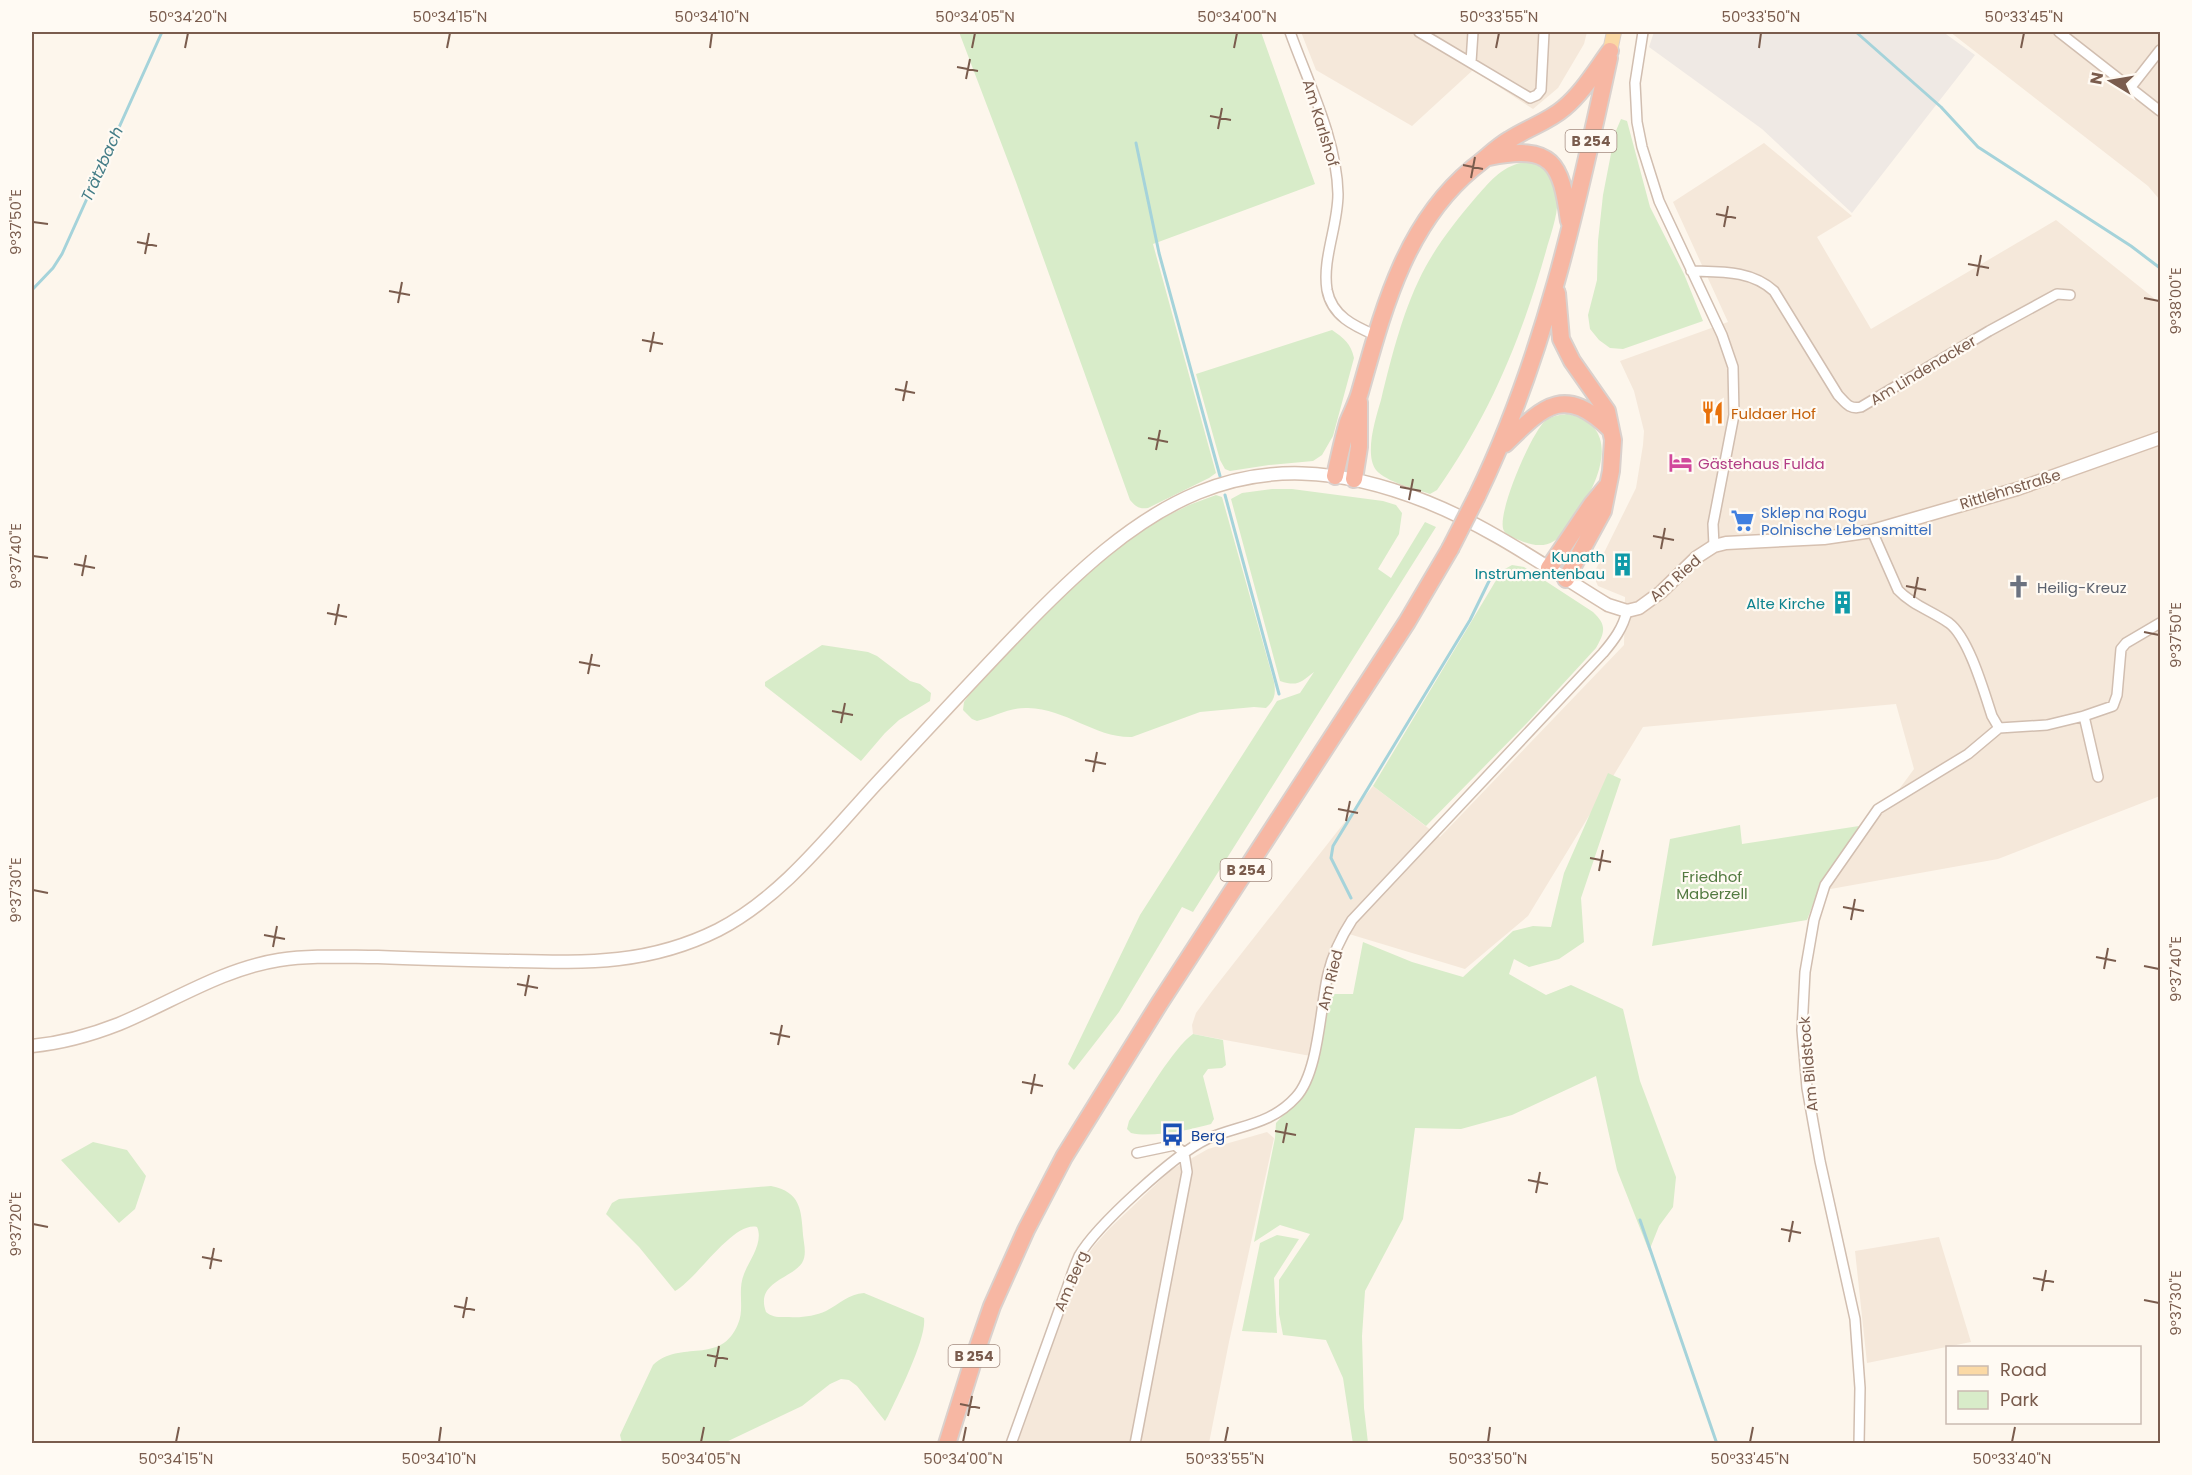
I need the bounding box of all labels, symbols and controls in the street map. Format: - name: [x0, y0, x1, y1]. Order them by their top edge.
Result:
- text: 50°34'20"N: [149, 6, 227, 27]
- text: 50°34'15"N: [413, 6, 487, 27]
- text: 50°34'10"N: [675, 6, 749, 27]
- text: 50°34'05"N: [935, 6, 1015, 27]
- text: 50°34'00"N: [1197, 6, 1277, 27]
- text: 50°33'55"N: [1460, 6, 1538, 27]
- text: 50°33'50"N: [1722, 6, 1800, 27]
- text: 50°33'45"N: [1985, 6, 2063, 27]
- north arrow: [2081, 51, 2141, 111]
- text: N: [2084, 70, 2109, 86]
- street label: Am Karlshof: [1298, 77, 1344, 169]
- water label: Trätzbach: [75, 123, 129, 205]
- road number: B 254: [1566, 130, 1616, 152]
- text: 9°37'50"E: [5, 189, 26, 255]
- text: 9°38'00"E: [2165, 267, 2186, 335]
- street label: Am Lindenacker: [1866, 330, 1980, 410]
- restaurant icon: Fuldaer Hof: [1700, 400, 1726, 426]
- place label: Fuldaer Hof: [1731, 403, 1816, 424]
- hotel icon: Gästehaus Fulda: [1667, 450, 1693, 476]
- place label: Gästehaus Fulda: [1698, 453, 1825, 474]
- street label: Rittlehnstraße: [1957, 464, 2063, 514]
- place label: Sklep na Rogu Polnische Lebensmittel: [1761, 502, 1932, 540]
- supermarket icon: Sklep na Rogu Polnische Lebensmittel: [1730, 508, 1756, 534]
- text: 9°37'40"E: [5, 523, 26, 589]
- place label: Kunath Instrumentenbau: [1475, 546, 1605, 584]
- street label: Am Ried: [1645, 550, 1705, 606]
- building icon: Kunath Instrumentenbau: [1610, 552, 1636, 578]
- church icon: Heilig-Kreuz: [2006, 574, 2032, 600]
- place label: Heilig-Kreuz: [2037, 577, 2127, 598]
- building icon: Alte Kirche: [1830, 590, 1856, 616]
- place label: Alte Kirche: [1746, 593, 1825, 614]
- text: 9°37'50"E: [2165, 602, 2186, 668]
- text: 9°37'30"E: [5, 857, 26, 923]
- road number: B 254: [1220, 859, 1272, 881]
- park label: Friedhof Maberzell: [1676, 866, 1748, 904]
- text: 9°37'40"E: [2165, 936, 2186, 1002]
- street label: Am Ried: [1312, 947, 1348, 1013]
- street label: Am Bildstock: [1793, 1015, 1823, 1113]
- bus stop icon: Berg: [1160, 1122, 1186, 1148]
- place label: Berg: [1191, 1125, 1225, 1146]
- text: 9°37'20"E: [5, 1191, 26, 1257]
- street label: Am Berg: [1049, 1248, 1093, 1314]
- text: 9°37'30"E: [2165, 1270, 2186, 1336]
- road number: B 254: [948, 1345, 1000, 1367]
- legend: [1946, 1346, 2141, 1424]
- text: Road: [2000, 1357, 2047, 1382]
- text: Park: [2000, 1387, 2039, 1412]
- text: 50°34'15"N: [139, 1448, 213, 1469]
- text: 50°34'10"N: [402, 1448, 476, 1469]
- text: 50°34'05"N: [661, 1448, 741, 1469]
- text: 50°34'00"N: [923, 1448, 1003, 1469]
- text: 50°33'55"N: [1186, 1448, 1264, 1469]
- text: 50°33'50"N: [1449, 1448, 1527, 1469]
- text: 50°33'45"N: [1711, 1448, 1789, 1469]
- text: 50°33'40"N: [1973, 1448, 2051, 1469]

